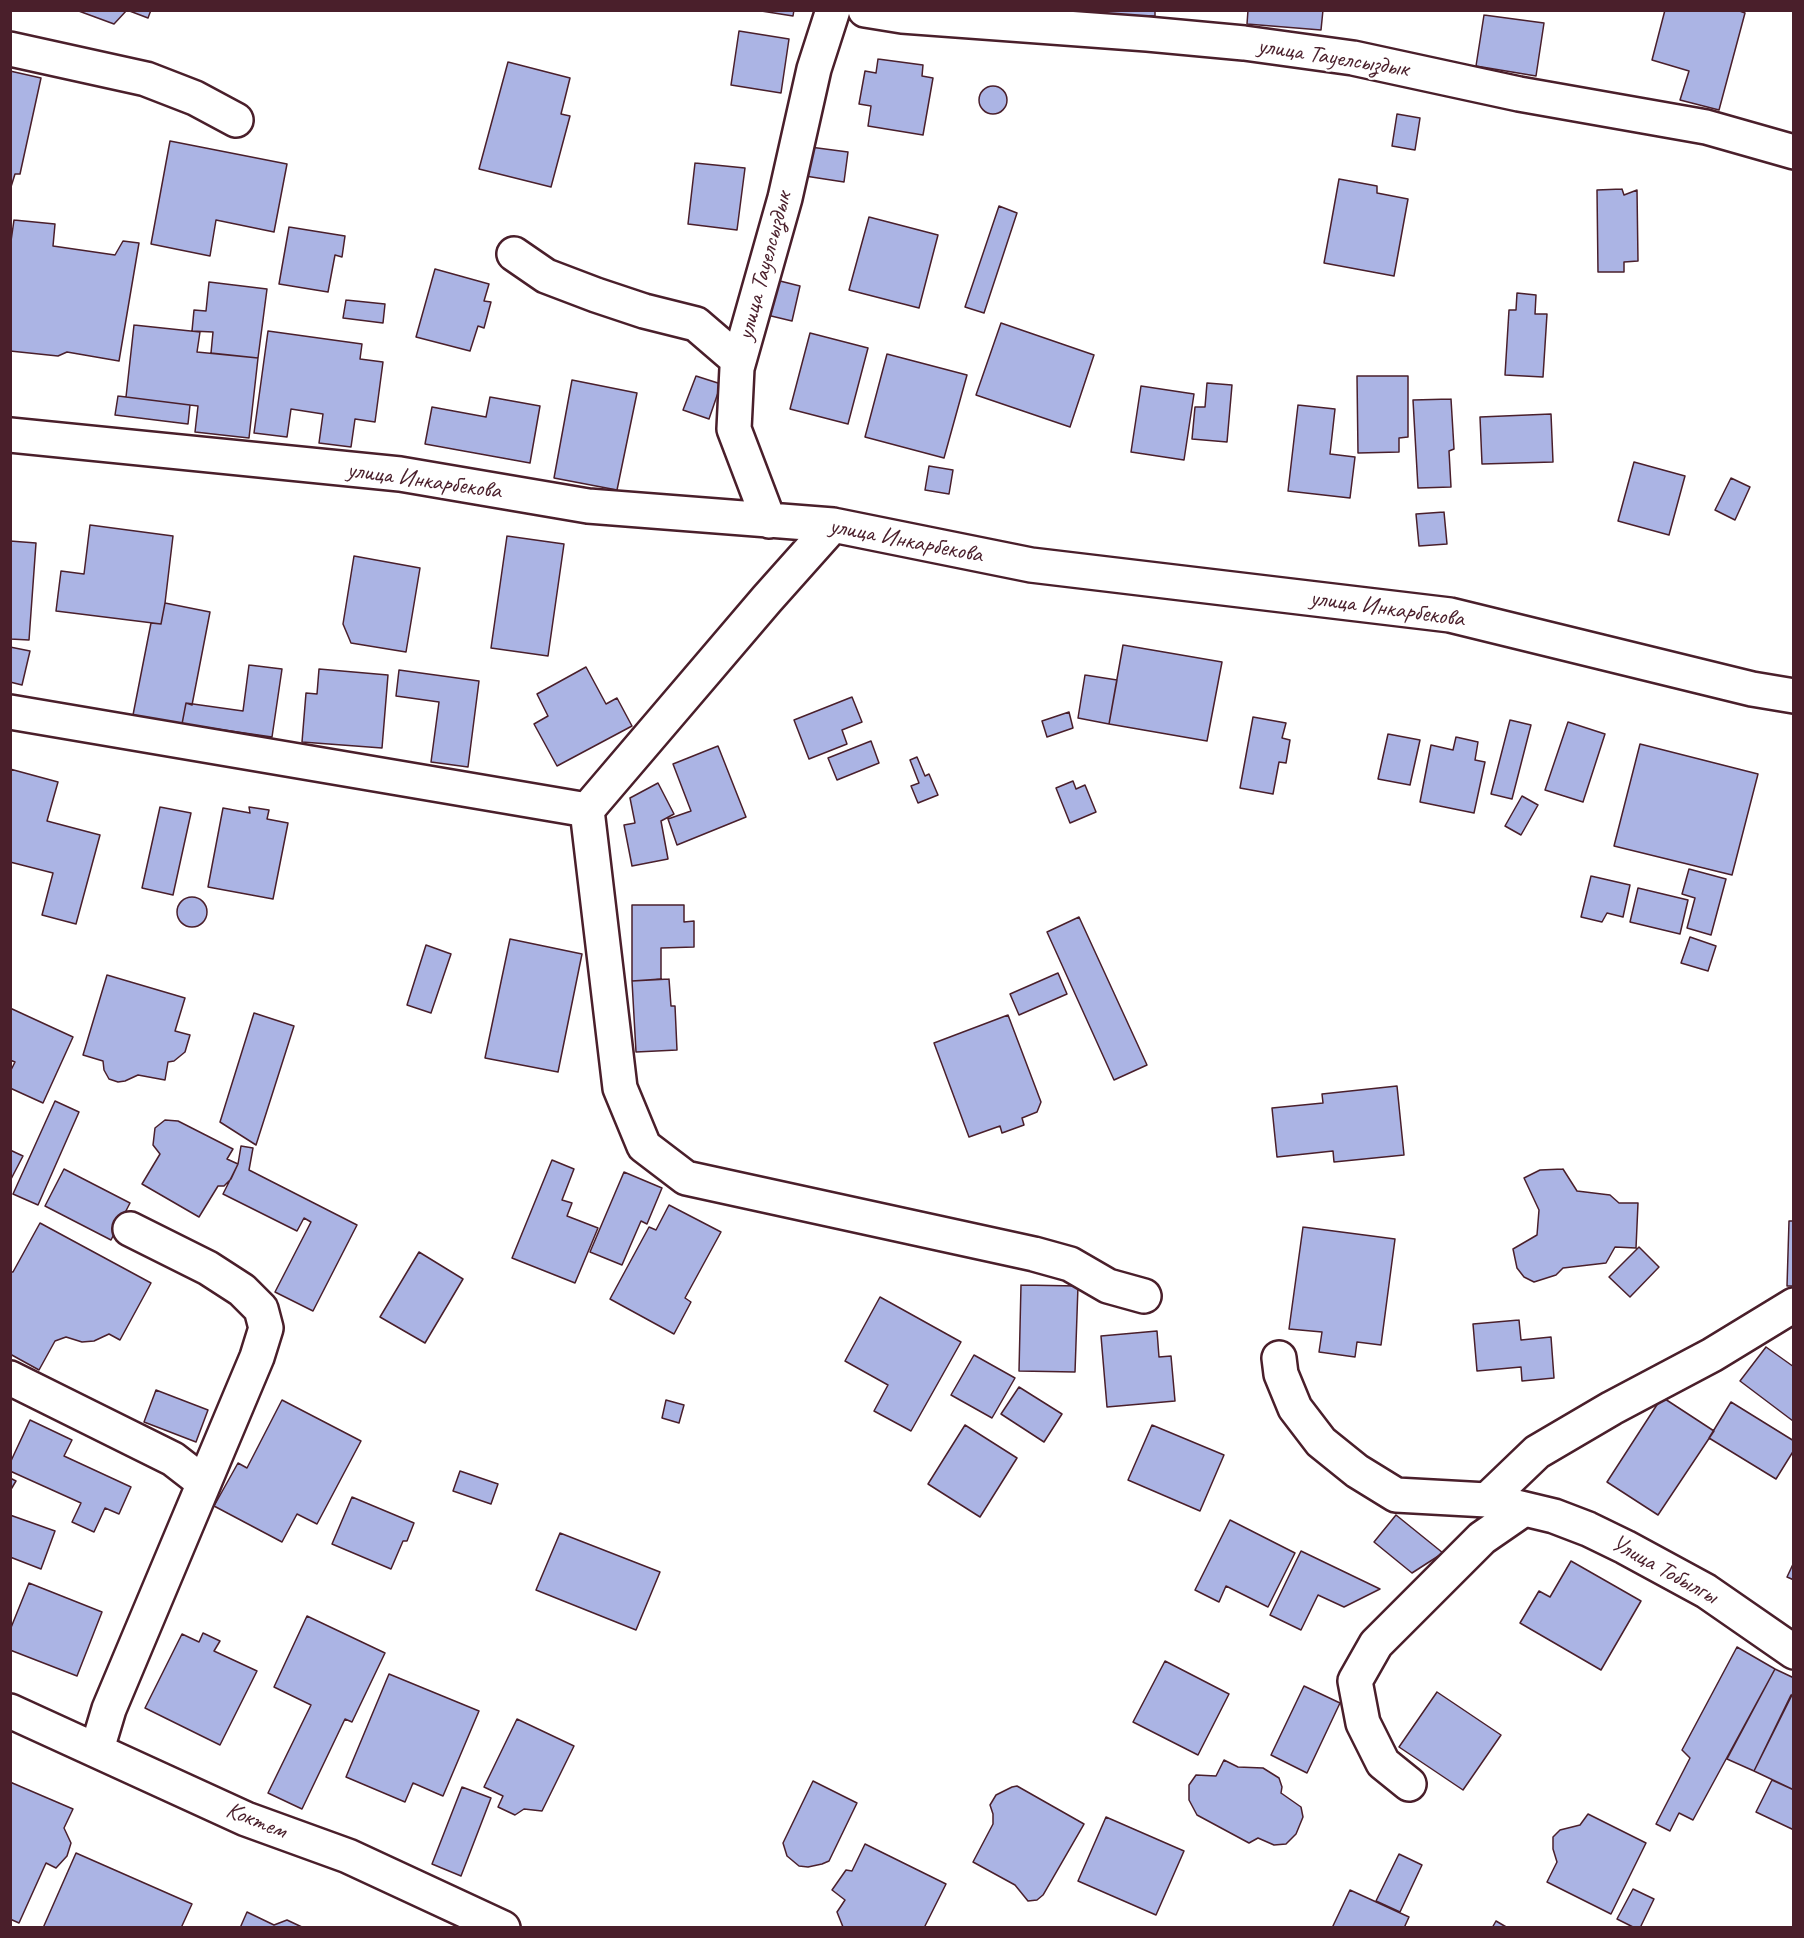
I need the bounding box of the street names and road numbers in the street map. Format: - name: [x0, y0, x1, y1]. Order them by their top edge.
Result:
- street label: улица Тауелсыздык: [1255, 32, 1411, 84]
- street label: улица Тауелсыздык: [731, 189, 799, 343]
- street label: улица Инкарбекова: [345, 456, 503, 506]
- street label: улица Инкарбекова: [827, 512, 985, 570]
- street label: улица Инкарбекова: [1308, 584, 1466, 634]
- street label: Улица Тобылгы: [1606, 1529, 1722, 1611]
- street label: Коктем: [222, 1796, 290, 1846]

